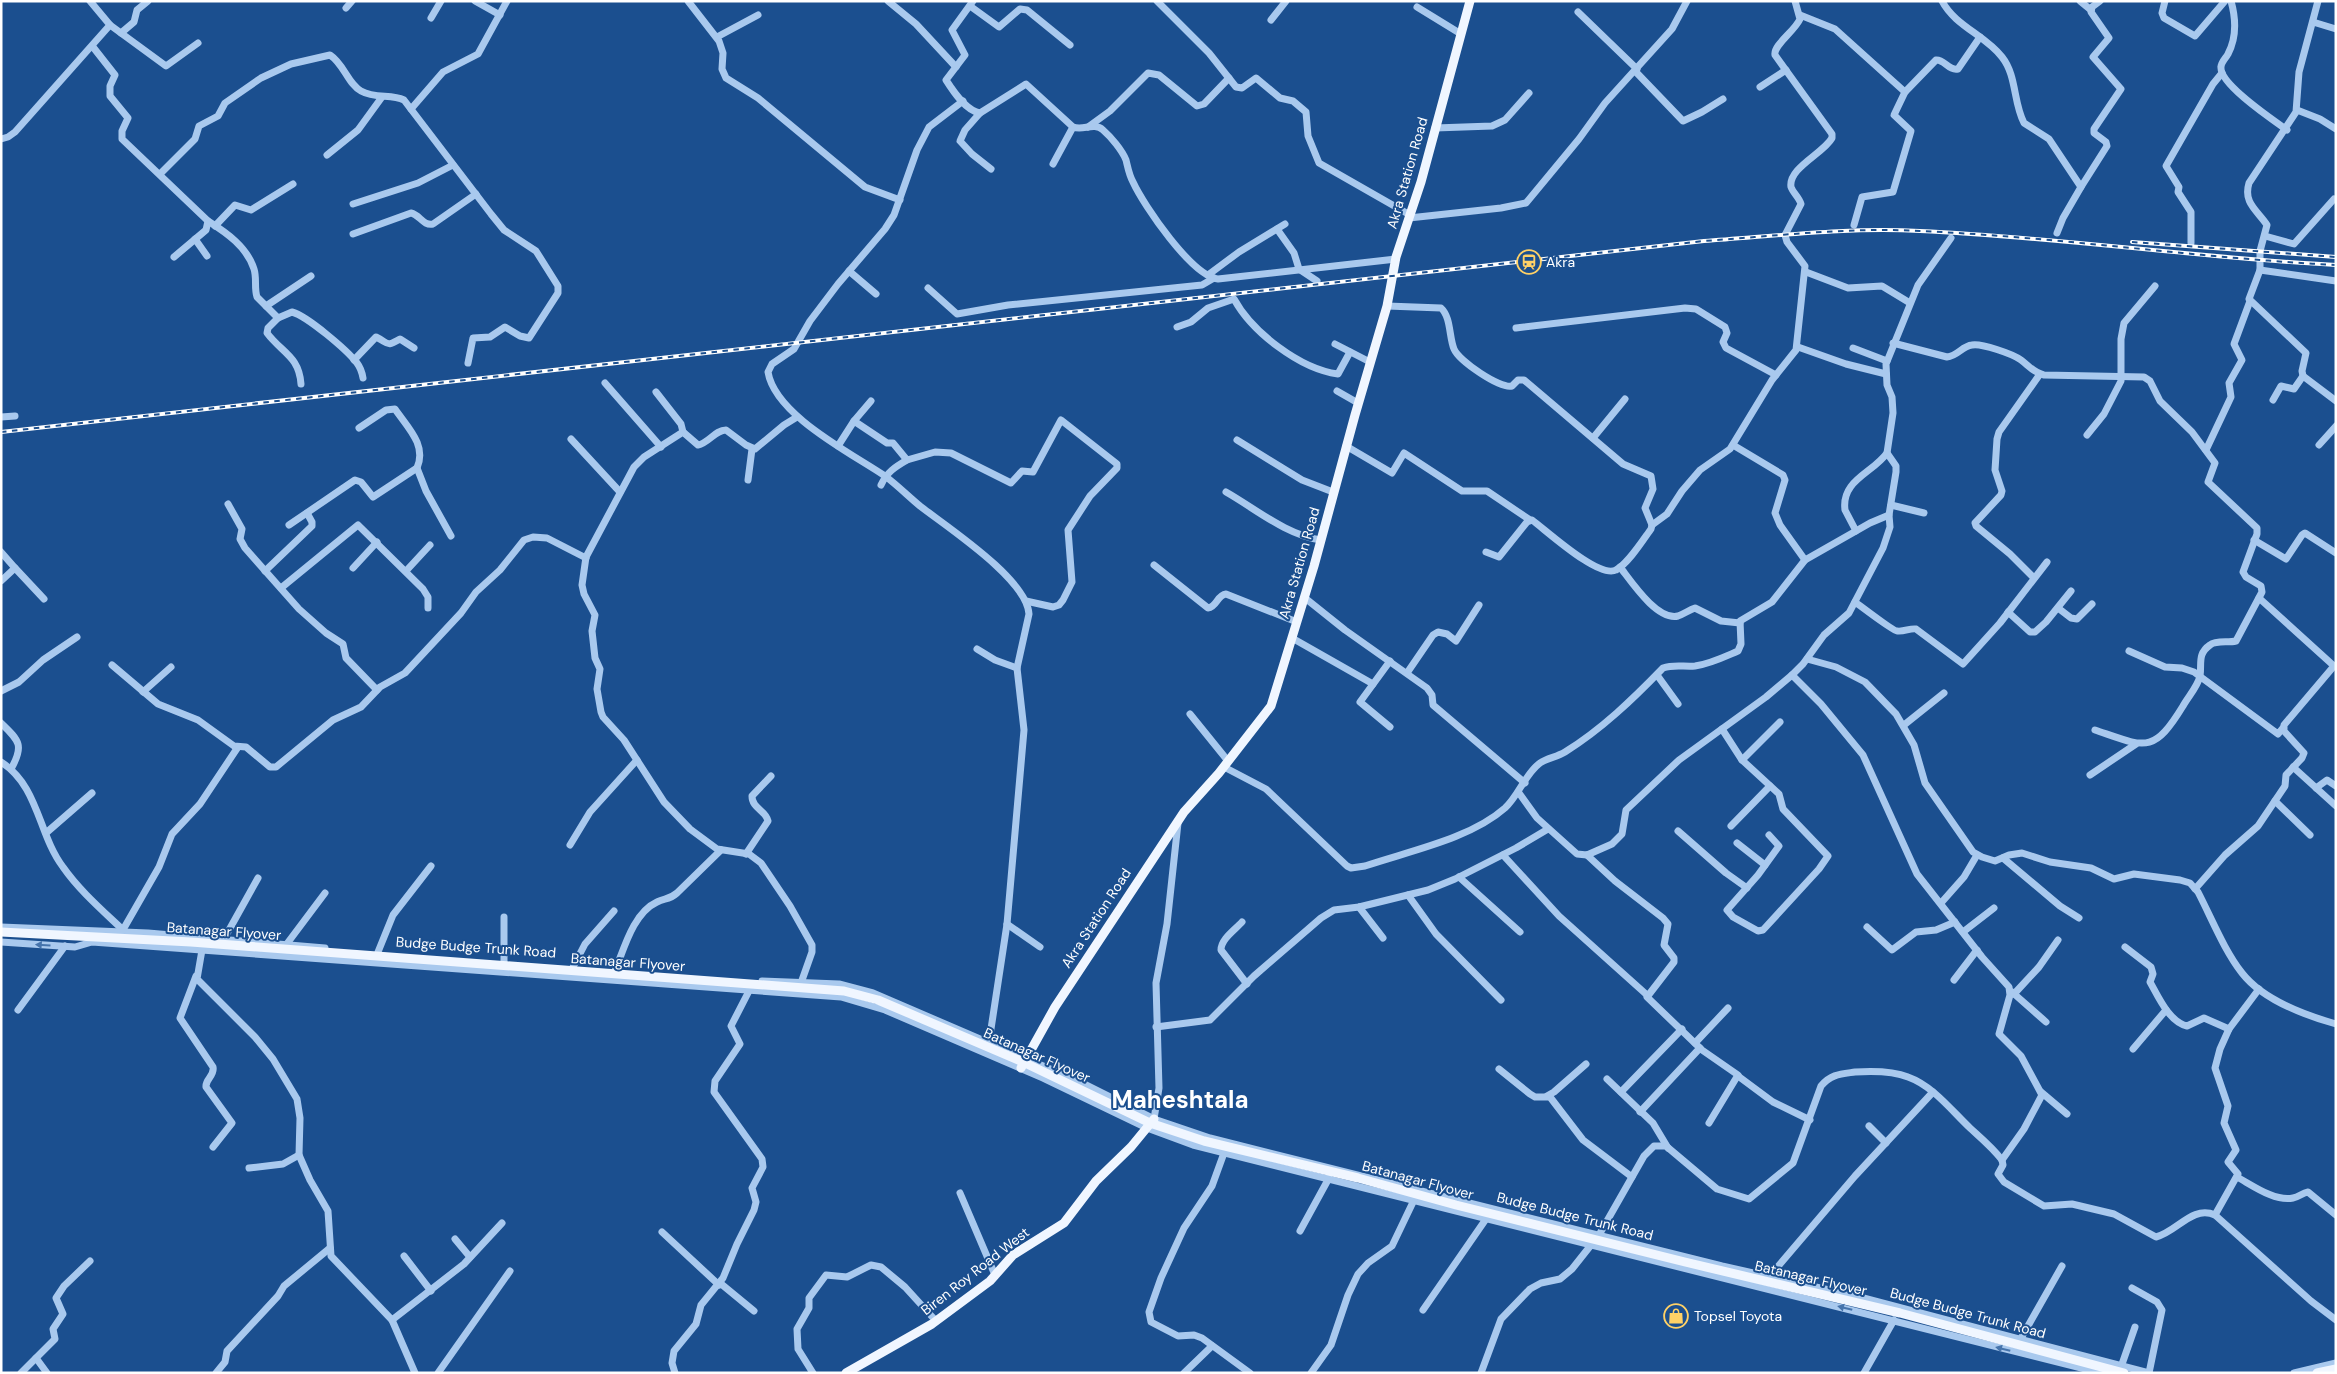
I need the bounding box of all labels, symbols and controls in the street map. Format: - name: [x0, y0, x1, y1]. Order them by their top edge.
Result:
- street label: Akra Station Road: [1382, 115, 1432, 231]
- station icon: Akra: [1516, 249, 1542, 275]
- place label: Akra: [1546, 253, 1575, 271]
- street label: Akra Station Road: [1274, 505, 1324, 621]
- street label: Akra Station Road: [1057, 865, 1135, 971]
- street label: Batanagar Flyover: [166, 918, 282, 944]
- street label: Budge Budge Trunk Road: [395, 932, 557, 962]
- one-way arrow: [35, 940, 51, 948]
- street label: Batanagar Flyover: [570, 949, 686, 975]
- street label: Batanagar Flyover: [981, 1023, 1093, 1087]
- district label: Maheshtala: [1111, 1084, 1249, 1115]
- street label: Batanagar Flyover: [1360, 1156, 1476, 1204]
- street label: Budge Budge Trunk Road: [1495, 1188, 1655, 1244]
- street label: Biren Roy Road West: [917, 1223, 1033, 1319]
- street label: Batanagar Flyover: [1753, 1256, 1869, 1300]
- street label: Budge Budge Trunk Road: [1888, 1284, 2048, 1342]
- shop icon: Topsel Toyota: [1663, 1303, 1689, 1329]
- one-way arrow: [1838, 1304, 1853, 1312]
- place label: Topsel Toyota: [1694, 1307, 1782, 1325]
- one-way arrow: [1995, 1345, 2010, 1353]

